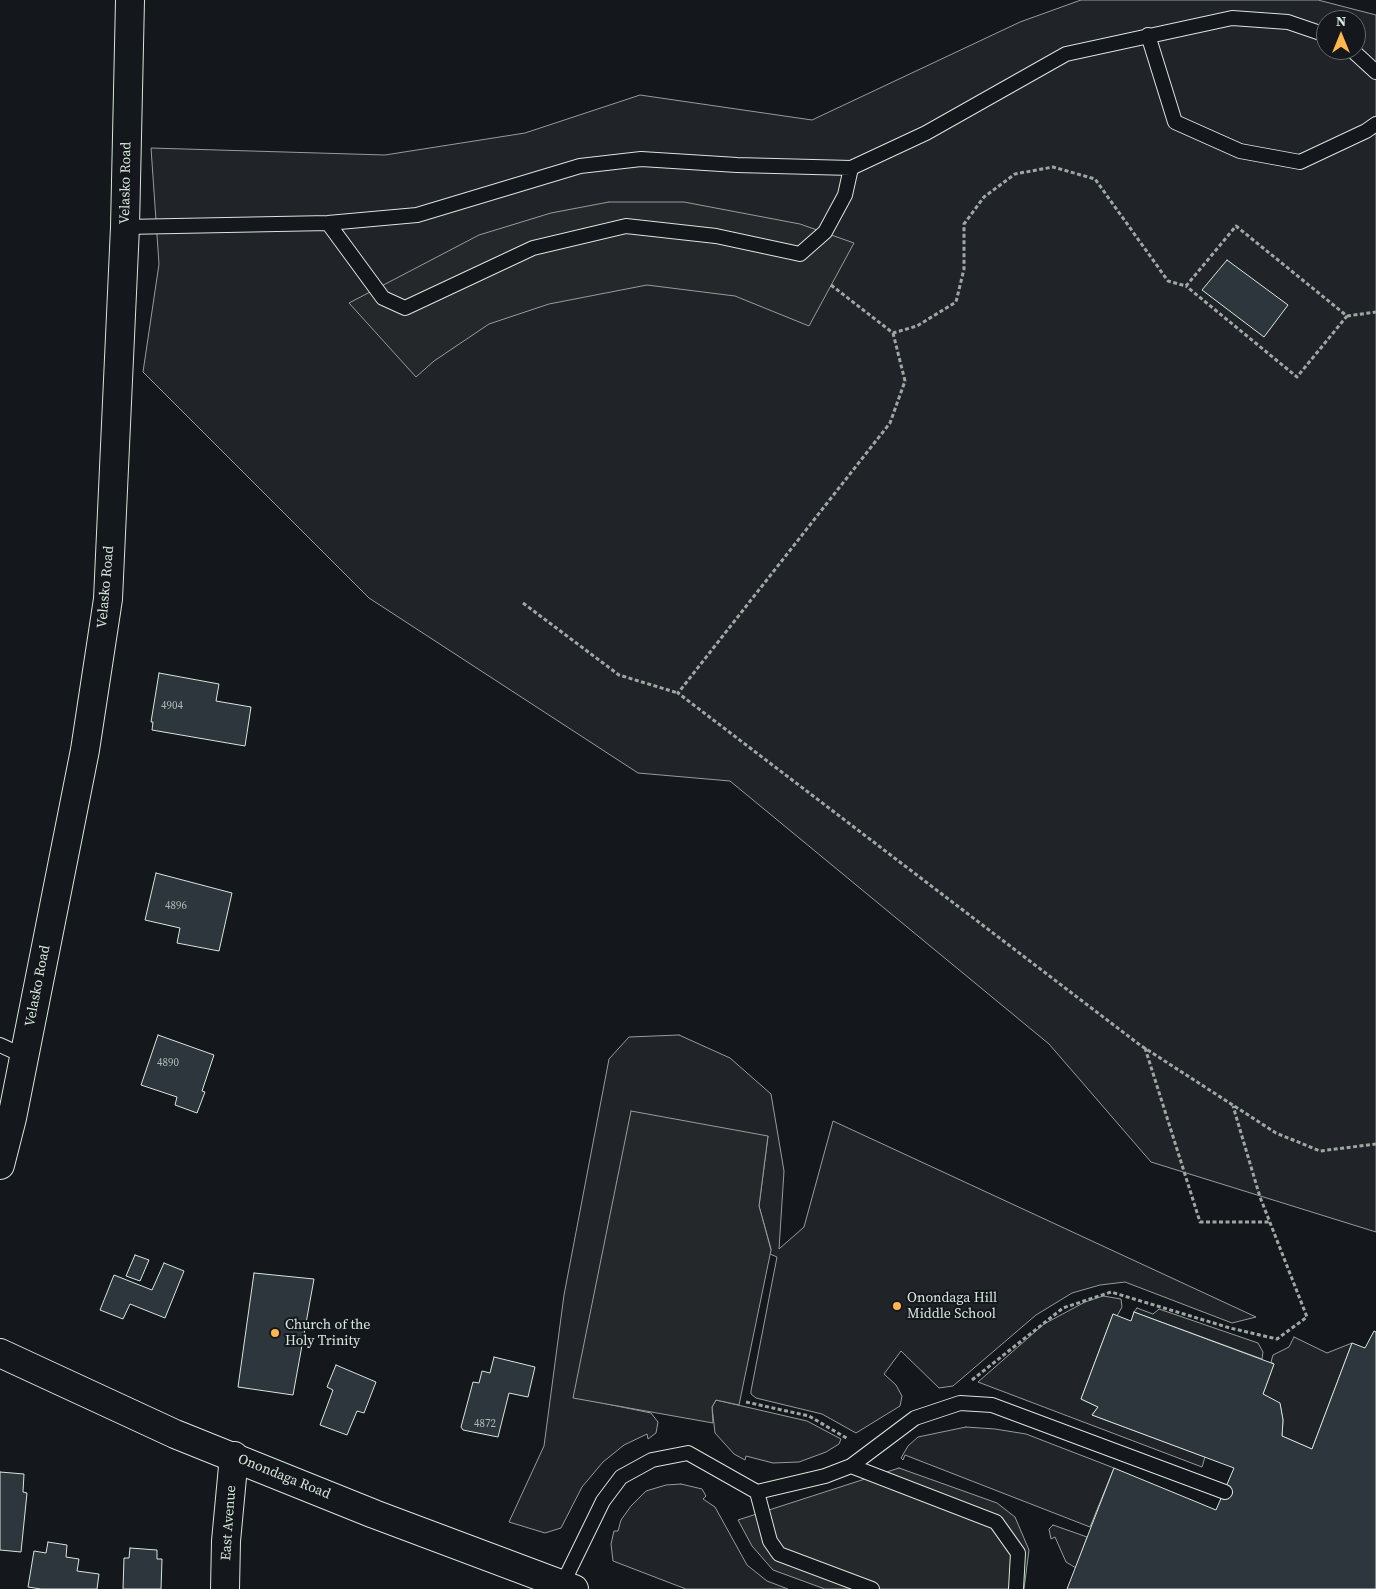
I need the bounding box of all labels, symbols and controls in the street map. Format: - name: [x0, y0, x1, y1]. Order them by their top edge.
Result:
- north arrow: [1316, 10, 1366, 60]
- text: N: [1336, 11, 1346, 31]
- street label: Velasko Road: [117, 142, 135, 224]
- street label: Velasko Road: [94, 545, 118, 629]
- house number: 4904: [161, 699, 183, 713]
- house number: 4896: [165, 899, 187, 913]
- street label: Velasko Road: [22, 944, 54, 1028]
- house number: 4890: [157, 1056, 179, 1070]
- place label: Onondaga Hill Middle School: [907, 1290, 997, 1322]
- marker: Onondaga Hill Middle School: [891, 1300, 903, 1312]
- place label: Church of the Holy Trinity: [285, 1317, 370, 1350]
- marker: Church of the Holy Trinity: [269, 1327, 281, 1339]
- house number: 4872: [474, 1417, 496, 1431]
- street label: Onondaga Road: [235, 1451, 333, 1503]
- street label: East Avenue: [218, 1485, 240, 1561]

